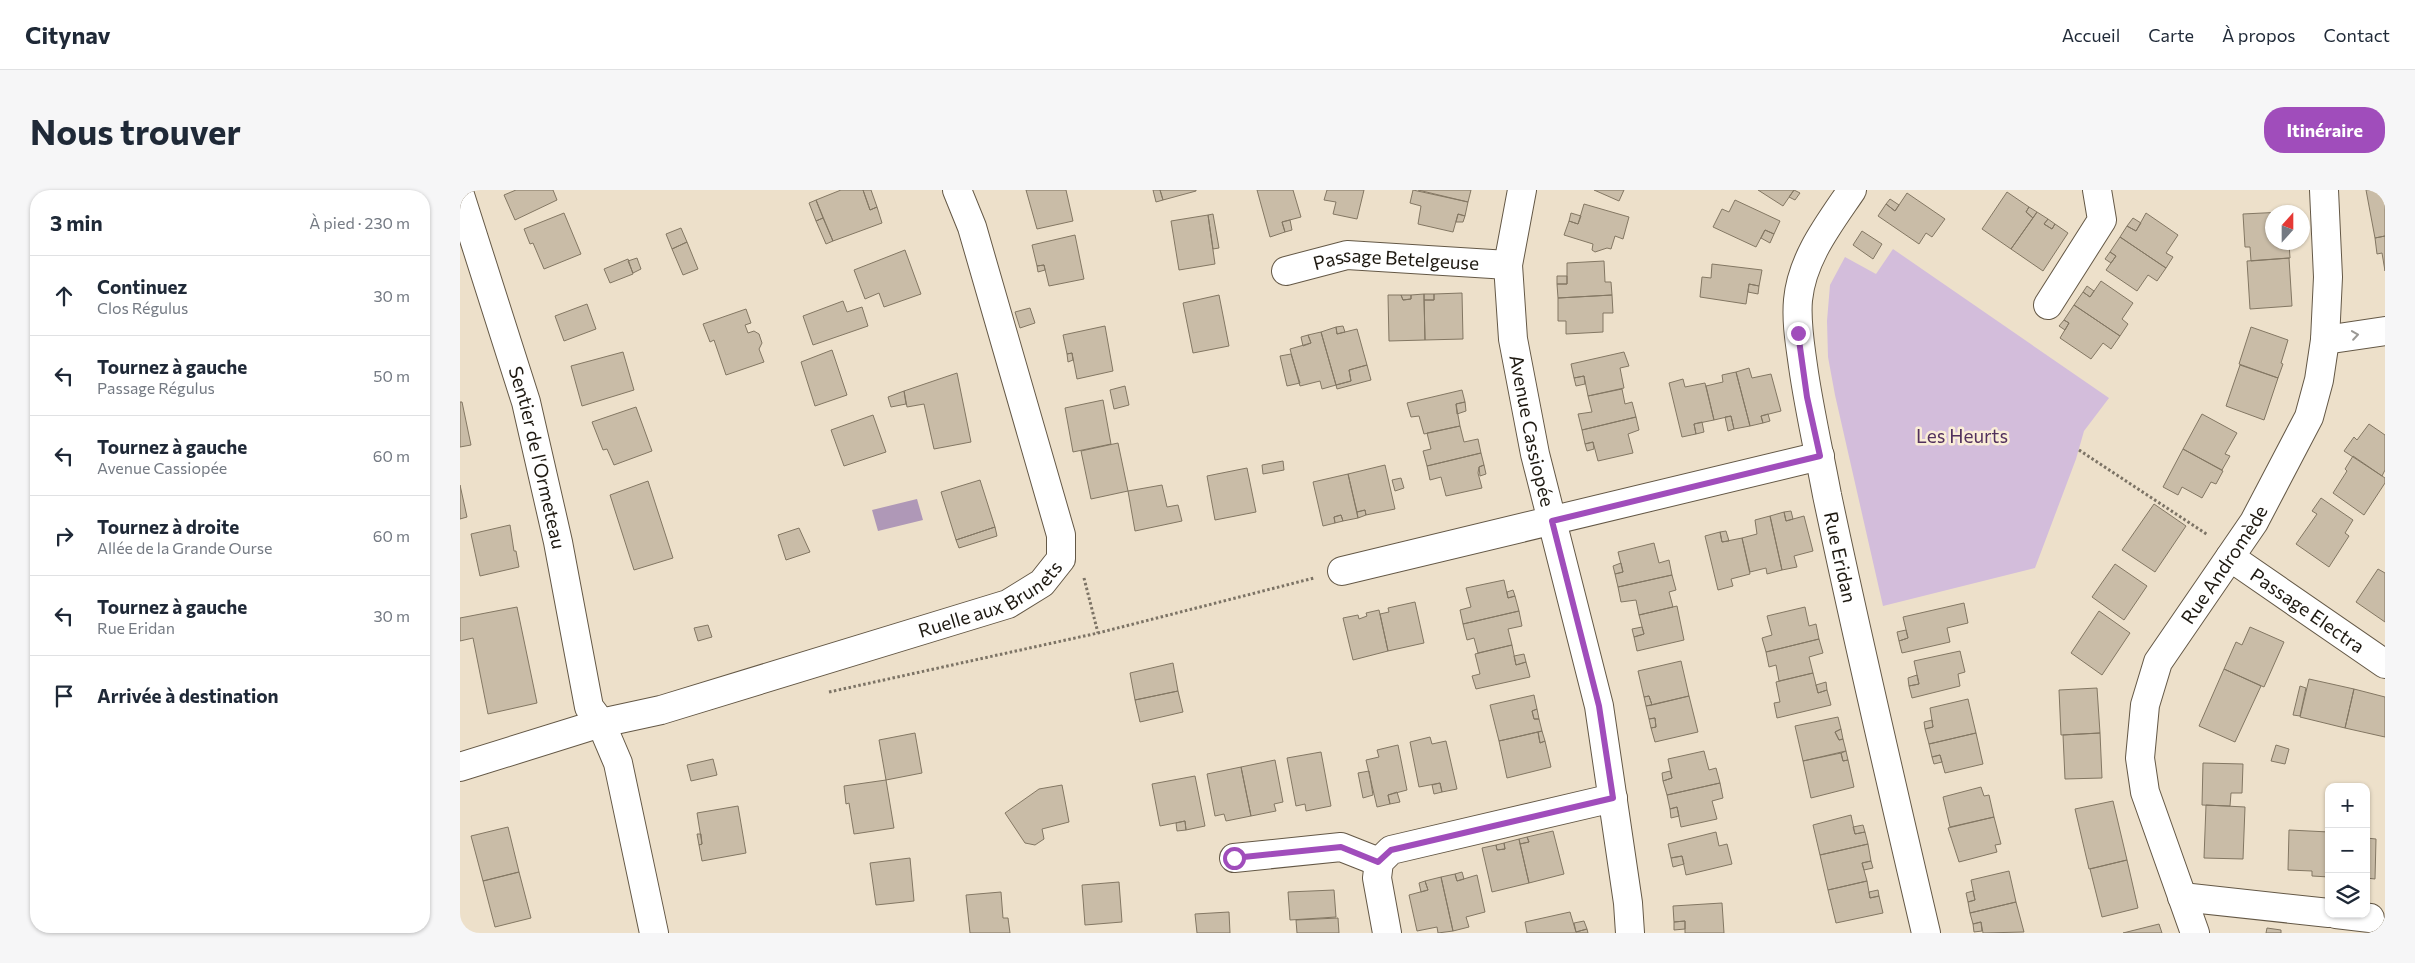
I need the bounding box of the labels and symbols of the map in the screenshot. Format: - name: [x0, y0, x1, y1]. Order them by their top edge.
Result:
- north arrow: [2265, 205, 2310, 250]
- street label: Passage Betelgeuse: [1311, 243, 1480, 274]
- route end: [1787, 322, 1810, 345]
- one-way arrow: [2351, 330, 2359, 341]
- street label: Avenue Cassiopée: [1505, 353, 1560, 509]
- street label: Sentier de l'Ormeteau: [504, 363, 571, 551]
- park label: Les Heurts: [1916, 424, 2008, 447]
- street label: Rue Andromède: [2176, 501, 2272, 628]
- street label: Rue Eridan: [1820, 509, 1862, 605]
- street label: Ruelle aux Brunets: [915, 556, 1066, 642]
- street label: Passage Electra: [2246, 563, 2369, 657]
- route start: [1223, 847, 1246, 870]

